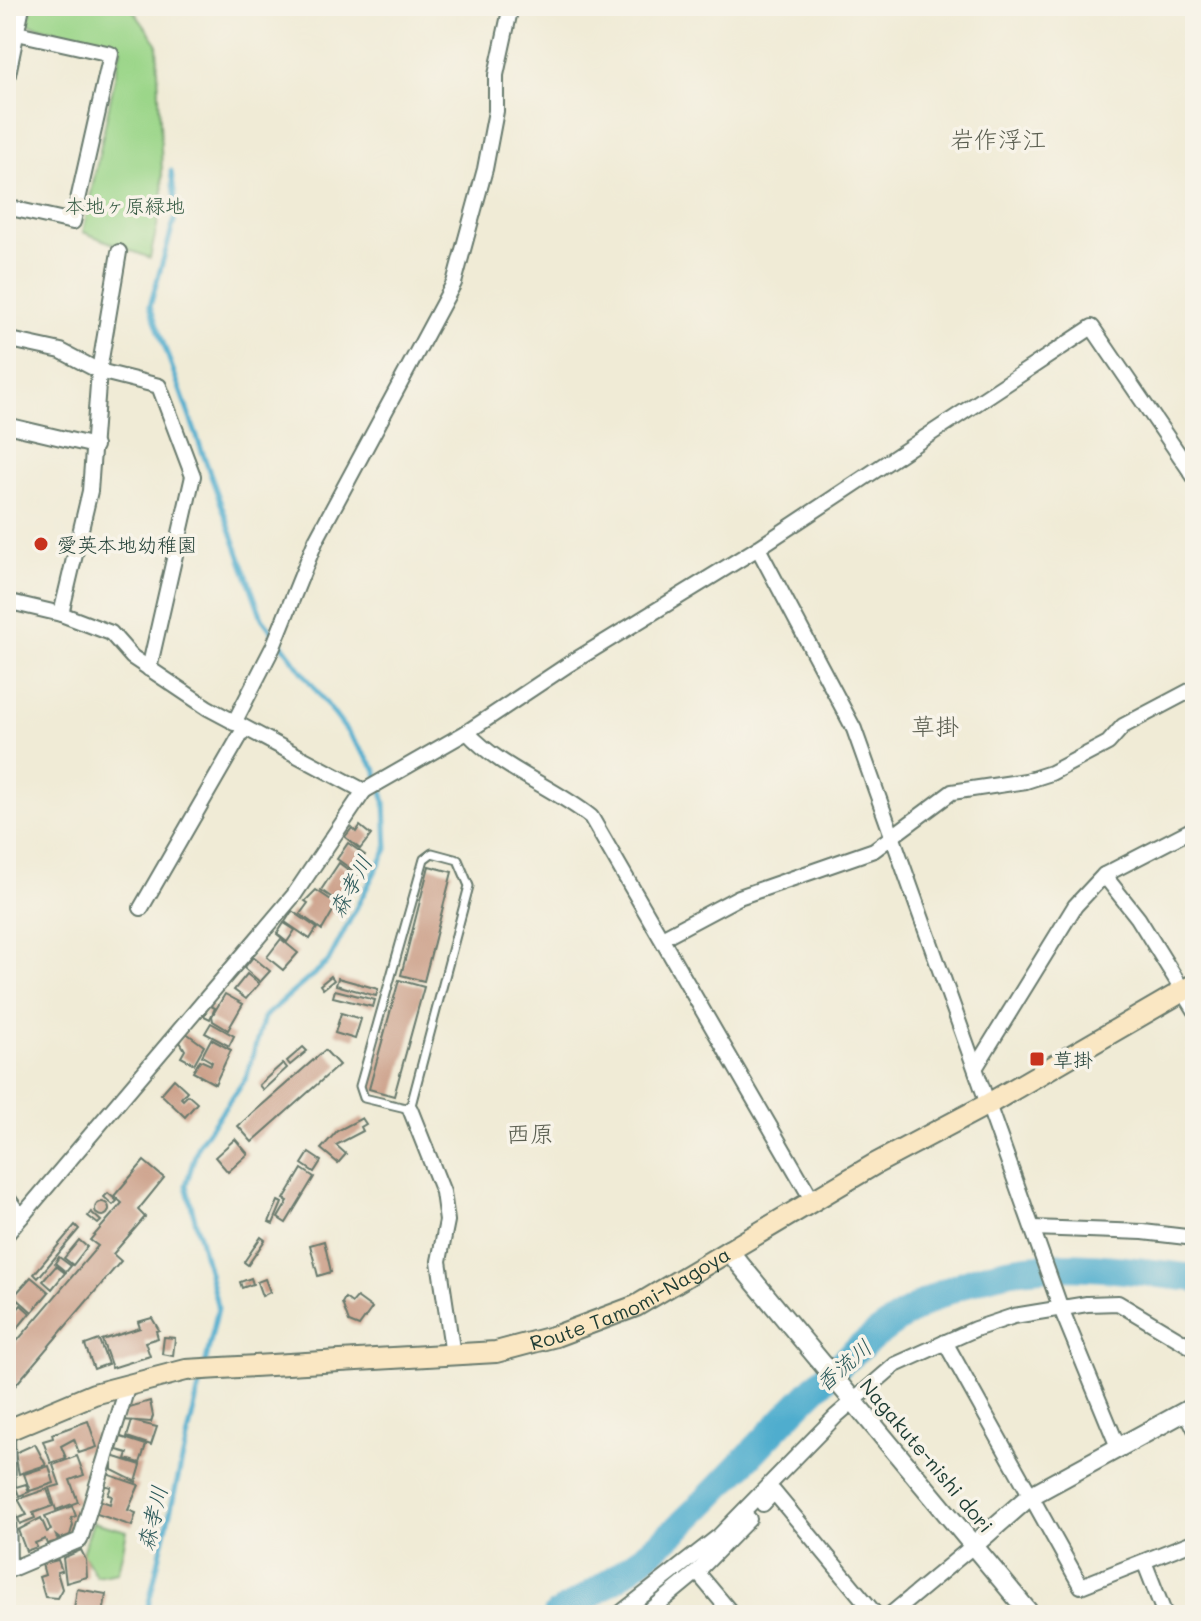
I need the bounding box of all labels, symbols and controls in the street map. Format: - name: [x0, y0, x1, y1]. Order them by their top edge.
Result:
- district label: 岩作浮江: [950, 123, 1046, 154]
- park label: 本地ヶ原緑地: [65, 192, 185, 218]
- place label: 愛英本地幼稚園: [57, 531, 197, 557]
- marker: 愛英本地幼稚園: [32, 535, 50, 553]
- district label: 草掛: [911, 710, 959, 741]
- water label: 森孝川: [322, 850, 378, 922]
- place label: 草掛: [1053, 1046, 1093, 1072]
- marker: 草掛: [1028, 1050, 1046, 1068]
- district label: 西原: [506, 1117, 554, 1148]
- street label: Route Tamomi-Nagoya: [527, 1240, 734, 1355]
- water label: 香流川: [809, 1332, 877, 1398]
- street label: Nagakute-nishi dori: [855, 1372, 999, 1538]
- water label: 森孝川: [130, 1483, 174, 1553]

